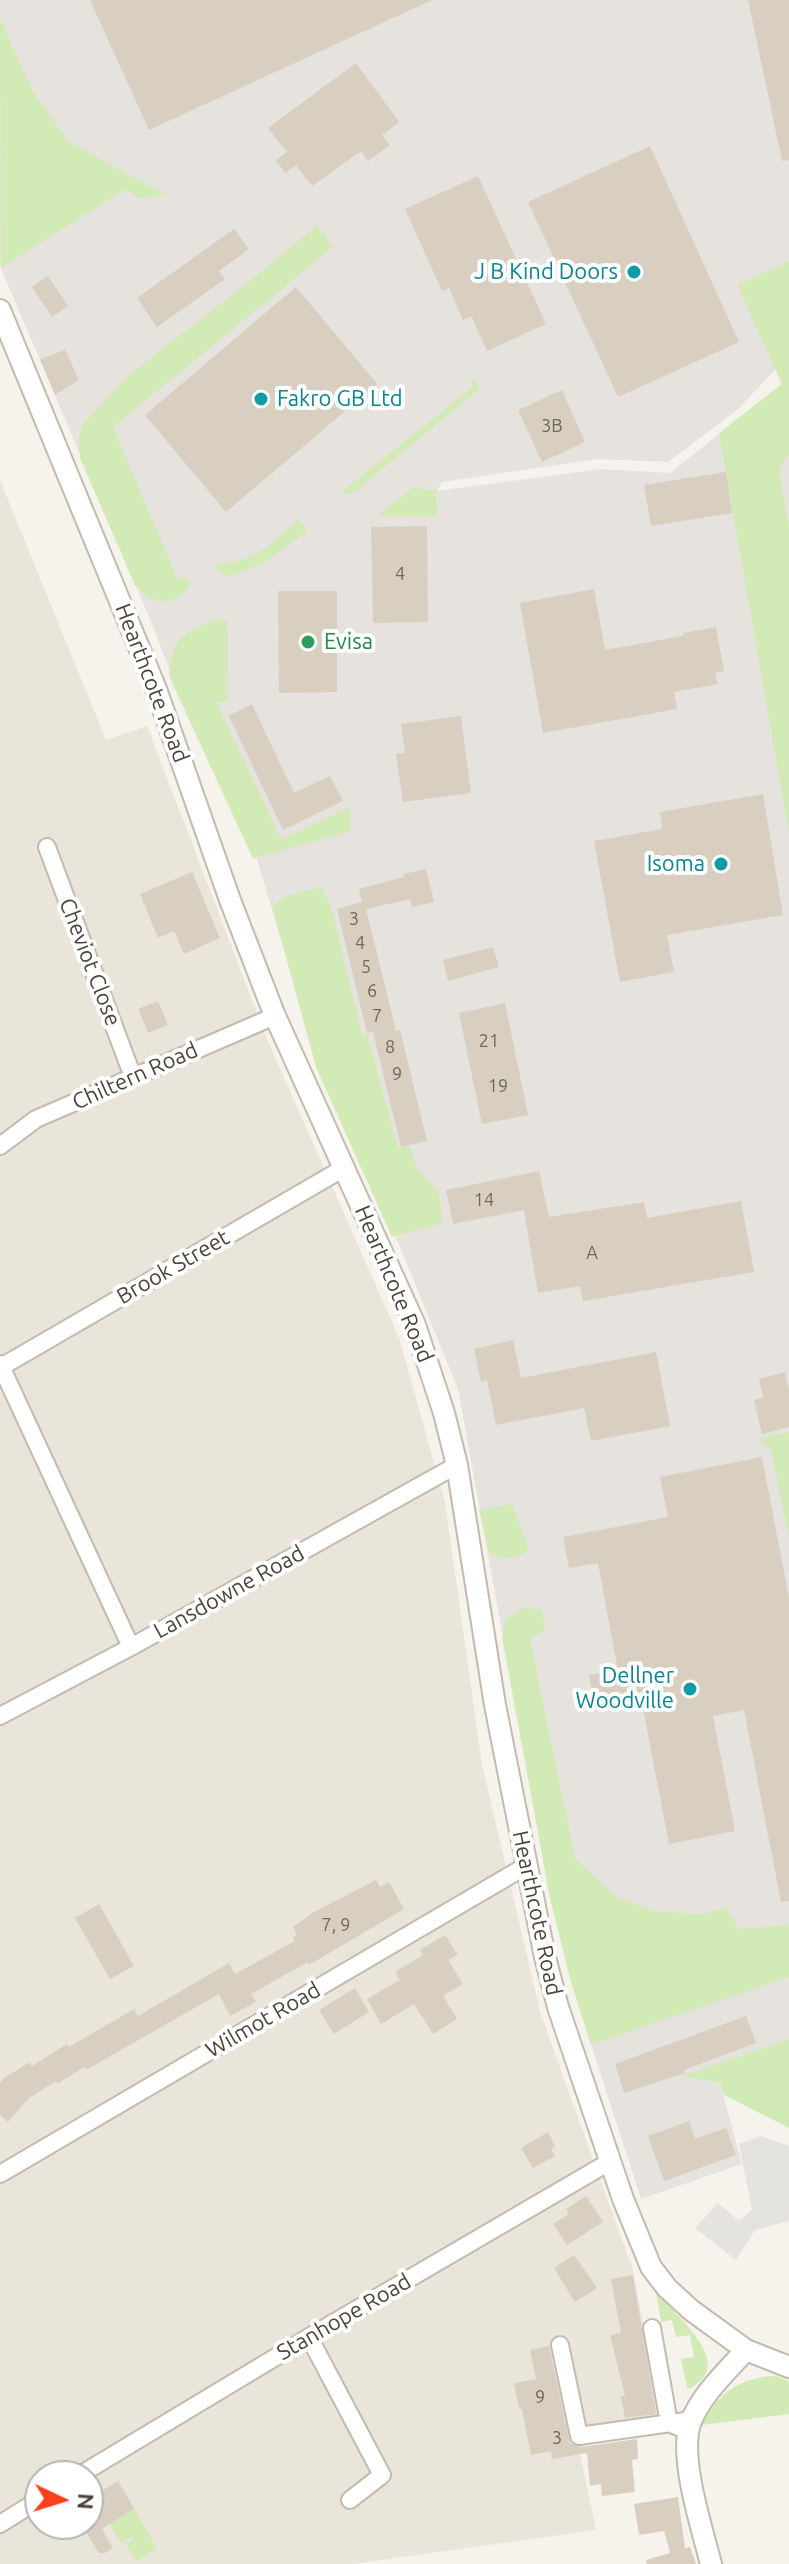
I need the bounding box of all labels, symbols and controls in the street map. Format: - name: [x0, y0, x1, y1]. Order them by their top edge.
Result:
- place label: J B Kind Doors: [474, 259, 618, 285]
- marker: J B Kind Doors: [625, 263, 643, 281]
- place label: Fakro GB Ltd: [277, 386, 403, 412]
- marker: Fakro GB Ltd: [252, 390, 270, 408]
- house number: 3B: [541, 415, 563, 437]
- house number: 4: [395, 563, 405, 585]
- street label: Hearthcote Road: [110, 600, 194, 766]
- place label: Evisa: [324, 629, 373, 655]
- marker: Evisa: [299, 633, 317, 651]
- place label: Isoma: [647, 851, 705, 877]
- marker: Isoma: [712, 855, 730, 873]
- street label: Cheviot Close: [54, 894, 126, 1030]
- house number: 3: [349, 908, 359, 930]
- house number: 4: [355, 932, 365, 954]
- house number: 5: [361, 956, 371, 978]
- house number: 6: [367, 980, 377, 1002]
- house number: 7: [372, 1005, 382, 1027]
- house number: 21: [479, 1030, 499, 1052]
- house number: 8: [385, 1036, 395, 1058]
- street label: Chiltern Road: [68, 1037, 202, 1115]
- house number: 9: [392, 1063, 402, 1085]
- house number: 19: [488, 1075, 508, 1097]
- house number: 14: [474, 1189, 494, 1211]
- street label: Hearthcote Road: [349, 1202, 439, 1366]
- street label: Brook Street: [112, 1224, 234, 1310]
- house number: A: [586, 1242, 598, 1264]
- street label: Lansdowne Road: [149, 1540, 309, 1644]
- place label: Dellner Woodville: [576, 1663, 674, 1714]
- marker: Dellner Woodville: [681, 1680, 699, 1698]
- street label: Hearthcote Road: [507, 1828, 567, 1998]
- house number: 7, 9: [322, 1914, 350, 1936]
- street label: Wilmot Road: [201, 1977, 325, 2063]
- street label: Stanhope Road: [272, 2268, 416, 2366]
- house number: 9: [535, 2386, 545, 2408]
- house number: 3: [552, 2427, 562, 2449]
- north arrow: [24, 2460, 104, 2540]
- text: N: [73, 2492, 99, 2511]

